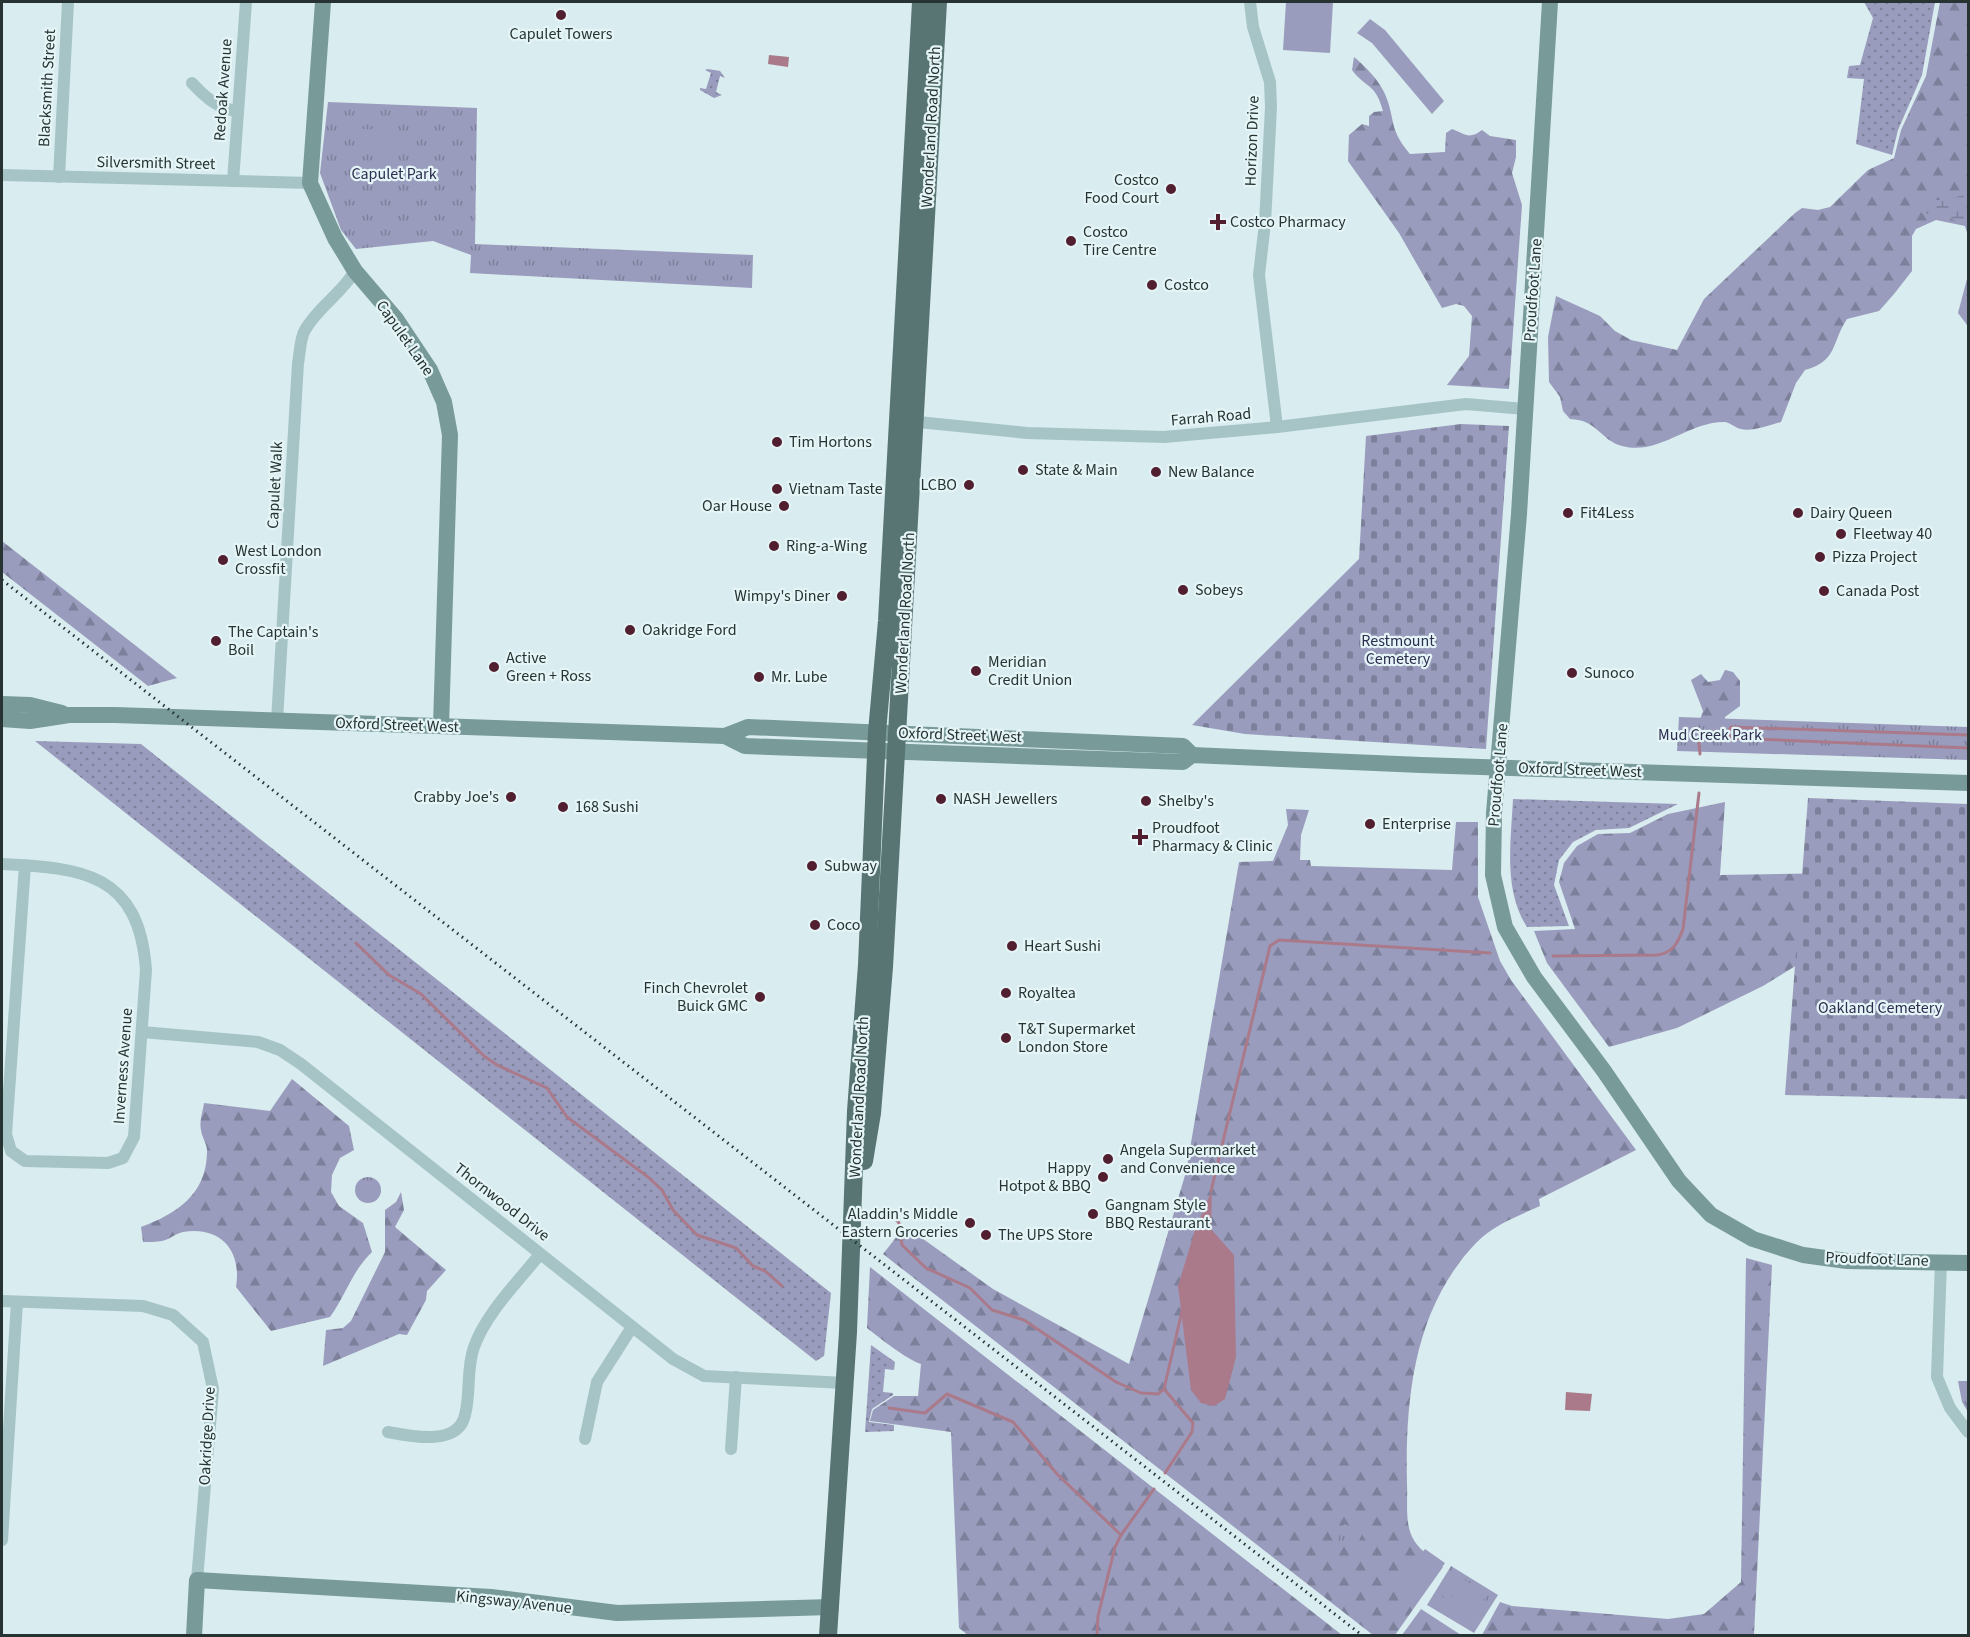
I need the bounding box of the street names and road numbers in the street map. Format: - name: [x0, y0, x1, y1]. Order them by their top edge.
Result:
- street label: Blacksmith Street: [33, 28, 61, 148]
- street label: Redoak Avenue: [208, 38, 238, 142]
- street label: Wonderland Road North: [916, 46, 946, 208]
- street label: Horizon Drive: [1239, 95, 1265, 187]
- street label: Silversmith Street: [96, 151, 216, 175]
- street label: Proudfoot Lane: [1518, 238, 1548, 342]
- street label: Capulet Lane: [371, 296, 439, 380]
- street label: Farrah Road: [1170, 403, 1252, 431]
- street label: Capulet Walk: [262, 441, 288, 529]
- street label: Wonderland Road North: [890, 532, 920, 694]
- street label: Oxford Street West: [335, 712, 460, 738]
- street label: Oxford Street West: [898, 722, 1023, 748]
- street label: Proudfoot Lane: [1483, 722, 1513, 827]
- street label: Oxford Street West: [1518, 757, 1643, 783]
- street label: Inverness Avenue: [108, 1007, 138, 1125]
- street label: Wonderland Road North: [844, 1016, 874, 1178]
- street label: Thornwood Drive: [450, 1158, 554, 1246]
- street label: Proudfoot Lane: [1825, 1246, 1929, 1272]
- street label: Oakridge Drive: [193, 1386, 221, 1486]
- street label: Kingsway Avenue: [455, 1585, 573, 1619]

